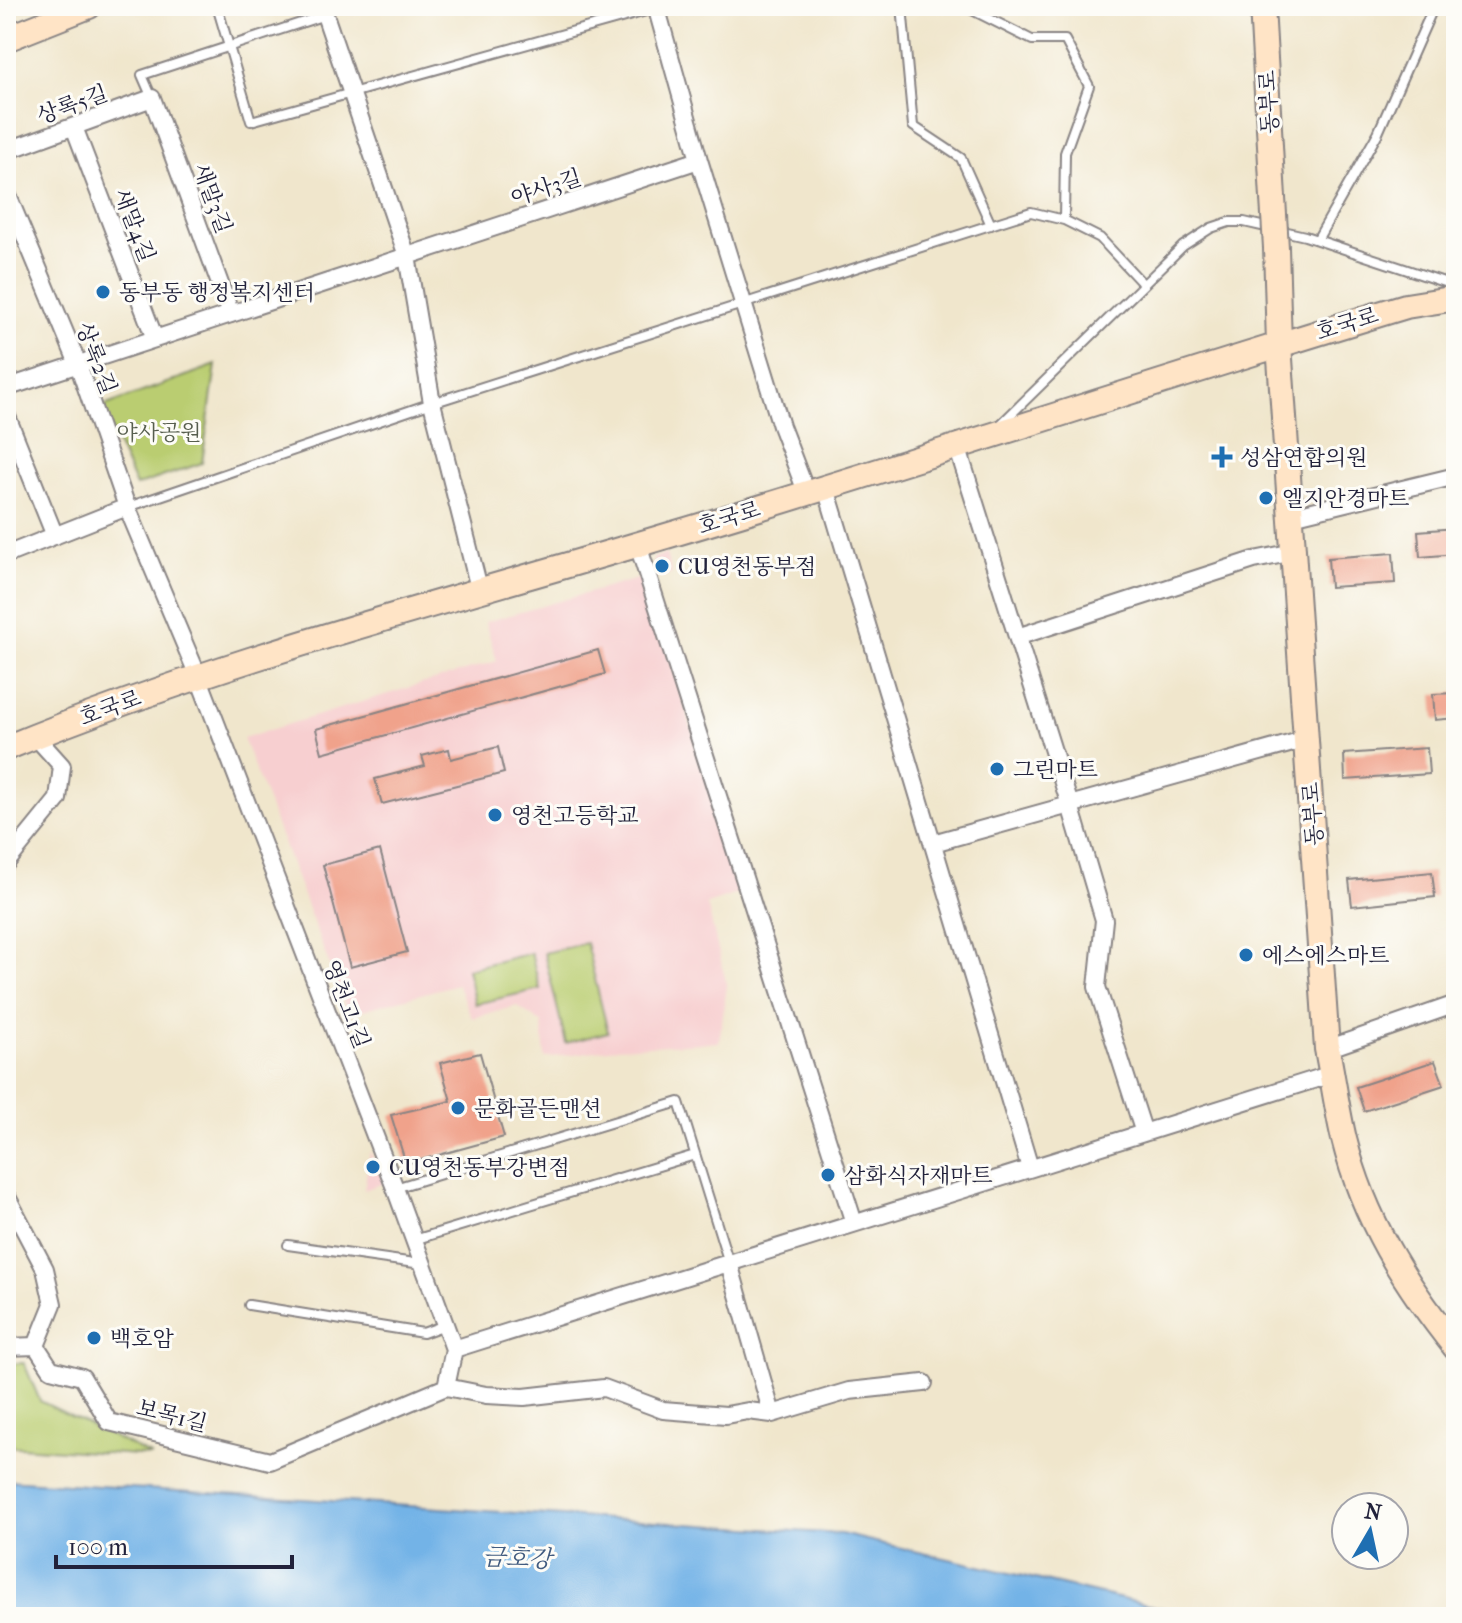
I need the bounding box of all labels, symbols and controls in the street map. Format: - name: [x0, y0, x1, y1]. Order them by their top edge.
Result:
- street label: 동부로: [1254, 69, 1284, 134]
- street label: 상록5길: [33, 80, 111, 130]
- street label: 새말3길: [187, 160, 237, 237]
- street label: 야사3길: [508, 164, 585, 212]
- street label: 새말4길: [108, 185, 160, 266]
- place label: 동부동 행정복지센터: [119, 280, 315, 306]
- marker: 동부동 행정복지센터: [94, 283, 112, 301]
- street label: 호국로: [1313, 302, 1382, 346]
- street label: 상록2길: [70, 319, 122, 398]
- park label: 야사공원: [116, 420, 202, 446]
- place label: 성삼연합의원: [1240, 445, 1368, 471]
- marker: 성삼연합의원: [1211, 446, 1233, 468]
- place label: 엘지안경마트: [1282, 486, 1410, 512]
- marker: 엘지안경마트: [1257, 489, 1275, 507]
- street label: 호국로: [695, 496, 764, 540]
- place label: CU영천동부점: [678, 554, 816, 580]
- marker: CU영천동부점: [653, 557, 671, 575]
- street label: 호국로: [76, 685, 145, 731]
- place label: 그린마트: [1013, 757, 1098, 783]
- marker: 그린마트: [988, 760, 1006, 778]
- street label: 동부로: [1298, 781, 1328, 847]
- place label: 영천고등학교: [511, 803, 639, 829]
- marker: 영천고등학교: [486, 806, 504, 824]
- place label: 에스에스마트: [1262, 943, 1390, 969]
- marker: 에스에스마트: [1237, 946, 1255, 964]
- street label: 영천고1길: [317, 956, 375, 1052]
- place label: 문화골든맨션: [474, 1096, 602, 1122]
- marker: 문화골든맨션: [449, 1099, 467, 1117]
- place label: CU영천동부강변점: [389, 1155, 570, 1181]
- marker: CU영천동부강변점: [364, 1158, 382, 1176]
- place label: 삼화식자재마트: [844, 1163, 993, 1189]
- marker: 삼화식자재마트: [819, 1166, 837, 1184]
- place label: 백호암: [110, 1326, 175, 1352]
- marker: 백호암: [85, 1329, 103, 1347]
- street label: 보목1길: [134, 1395, 210, 1437]
- north arrow: [1330, 1491, 1410, 1571]
- text: N: [1363, 1498, 1384, 1526]
- scale bar: [56, 1519, 292, 1569]
- text: 100 m: [68, 1533, 128, 1561]
- water label: 금호강: [482, 1543, 556, 1573]

